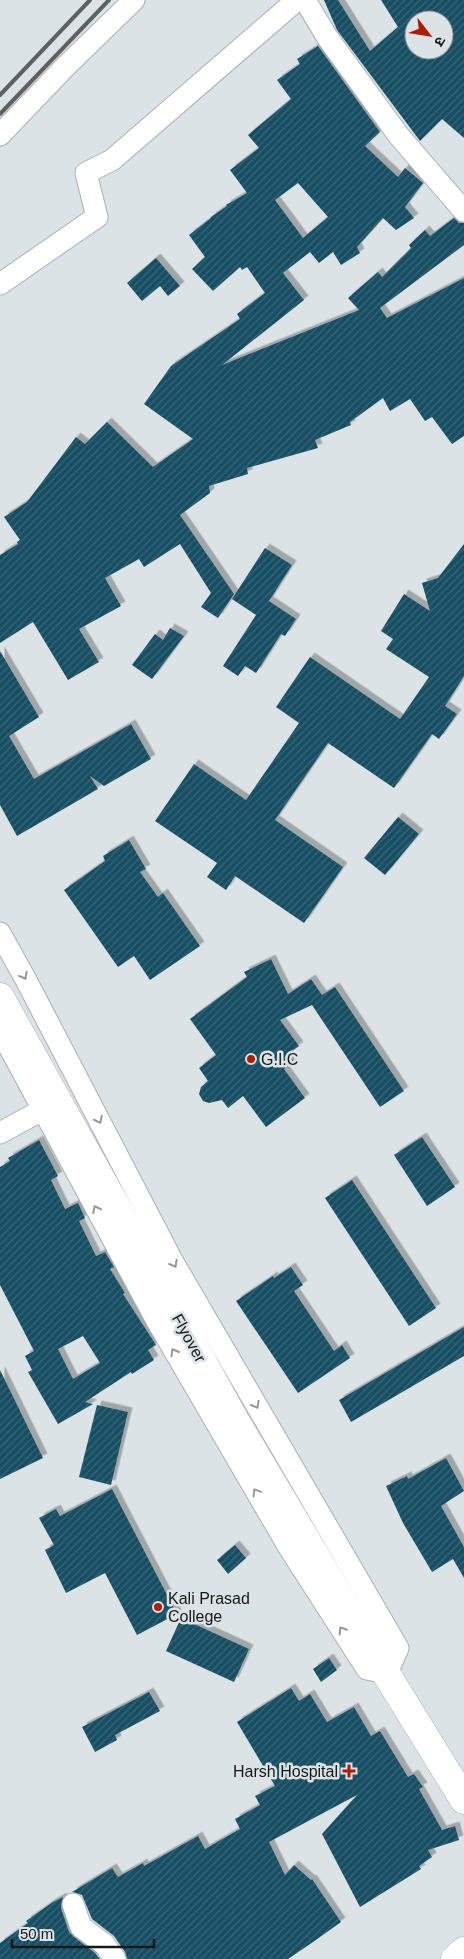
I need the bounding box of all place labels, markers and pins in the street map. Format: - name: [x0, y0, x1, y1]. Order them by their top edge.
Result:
- place label: G.I.C: [261, 1051, 298, 1068]
- marker: G.I.C: [245, 1053, 257, 1065]
- place label: Kali Prasad College: [168, 1590, 250, 1625]
- marker: Kali Prasad College: [152, 1601, 164, 1613]
- place label: Harsh Hospital: [233, 1763, 338, 1780]
- marker: Harsh Hospital: [342, 1764, 356, 1778]

